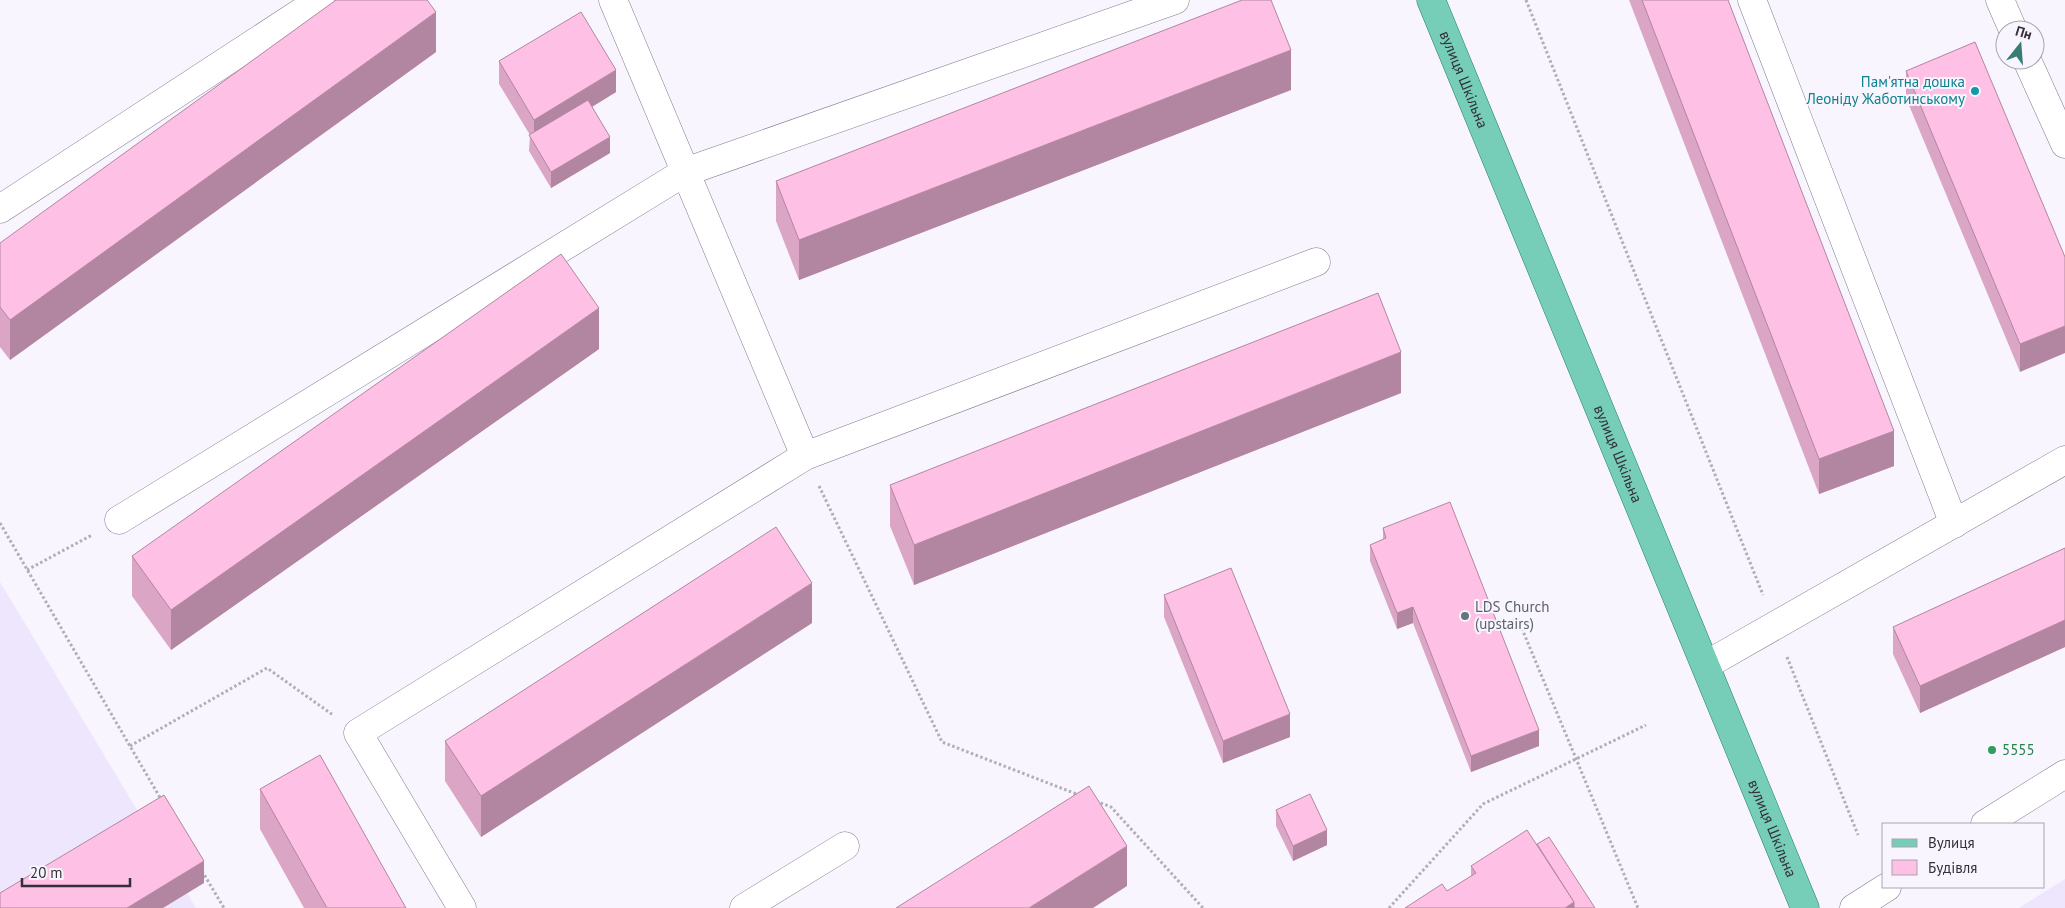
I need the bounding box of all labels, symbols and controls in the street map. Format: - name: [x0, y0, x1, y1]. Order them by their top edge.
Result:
- north arrow: [1995, 20, 2045, 70]
- text: Пн: [2013, 22, 2034, 44]
- street label: вулиця Шкільна: [1436, 28, 1493, 131]
- place label: Пам'ятна дошка Леоніду Жаботинському: [1805, 72, 1965, 108]
- marker: Пам'ятна дошка Леоніду Жаботинському: [1969, 85, 1981, 97]
- street label: вулиця Шкільна: [1590, 402, 1647, 505]
- place label: LDS Church (upstairs): [1475, 597, 1549, 633]
- marker: LDS Church (upstairs): [1459, 610, 1471, 622]
- place label: 5555: [2002, 740, 2035, 759]
- marker: 5555: [1986, 744, 1998, 756]
- street label: вулиця Шкільна: [1744, 777, 1801, 880]
- legend: [1882, 823, 2045, 888]
- text: Вулиця: [1928, 833, 1975, 852]
- scale bar: [22, 856, 130, 888]
- text: Будівля: [1928, 858, 1977, 877]
- text: 20 m: [30, 863, 63, 882]

